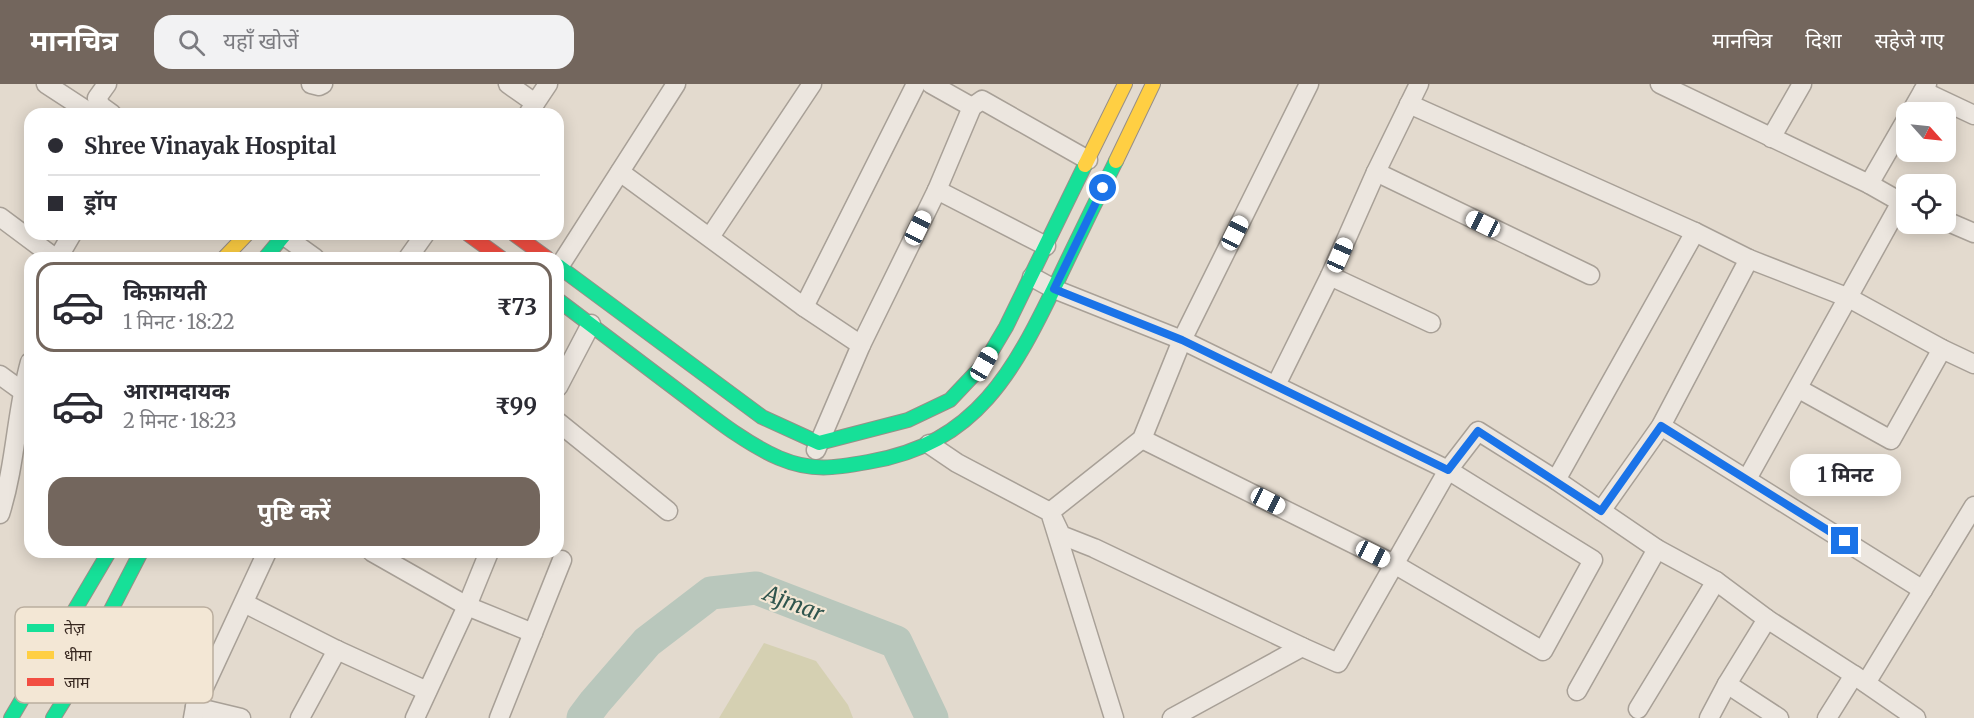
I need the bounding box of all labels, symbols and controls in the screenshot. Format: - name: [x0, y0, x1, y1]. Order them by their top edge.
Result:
- search box: [154, 15, 574, 69]
- text: मानचित्र: [30, 23, 118, 59]
- icon: search: [175, 26, 208, 59]
- text: यहाँ खोजें: [223, 27, 299, 55]
- text: मानचित्र: [1712, 27, 1772, 54]
- text: दिशा: [1805, 27, 1842, 54]
- text: सहेजे गए: [1875, 27, 1944, 54]
- north arrow: [1896, 102, 1956, 162]
- map controls: [1896, 102, 1956, 234]
- text: Shree Vinayak Hospital: [84, 132, 336, 160]
- route start: [1089, 174, 1116, 201]
- button: locate: [1896, 174, 1956, 234]
- text: ड्रॉप: [84, 188, 117, 216]
- car: [902, 208, 934, 248]
- car: [1463, 208, 1503, 240]
- car: [1219, 213, 1251, 253]
- car: [1324, 235, 1356, 275]
- text: किफ़ायती: [123, 278, 207, 306]
- icon: car: [51, 280, 105, 334]
- text: ₹73: [496, 293, 537, 321]
- text: 1 मिनट · 18:22: [123, 309, 235, 334]
- car: [967, 344, 1001, 384]
- text: आरामदायक: [123, 377, 230, 405]
- icon: car: [51, 379, 105, 433]
- text: ₹99: [495, 392, 537, 420]
- text: 2 मिनट · 18:23: [123, 408, 237, 433]
- callout: 1 मिनट: [1790, 454, 1900, 496]
- text: 1 मिनट: [1818, 462, 1874, 487]
- button: पुष्टि करें: [48, 477, 540, 546]
- car: [1248, 485, 1288, 517]
- route end: [1831, 527, 1858, 554]
- car: [1353, 538, 1393, 570]
- water label: Ajmar: [758, 578, 829, 628]
- legend: [15, 607, 213, 703]
- text: तेज़: [64, 618, 86, 638]
- text: धीमा: [64, 645, 93, 665]
- text: जाम: [64, 672, 90, 692]

